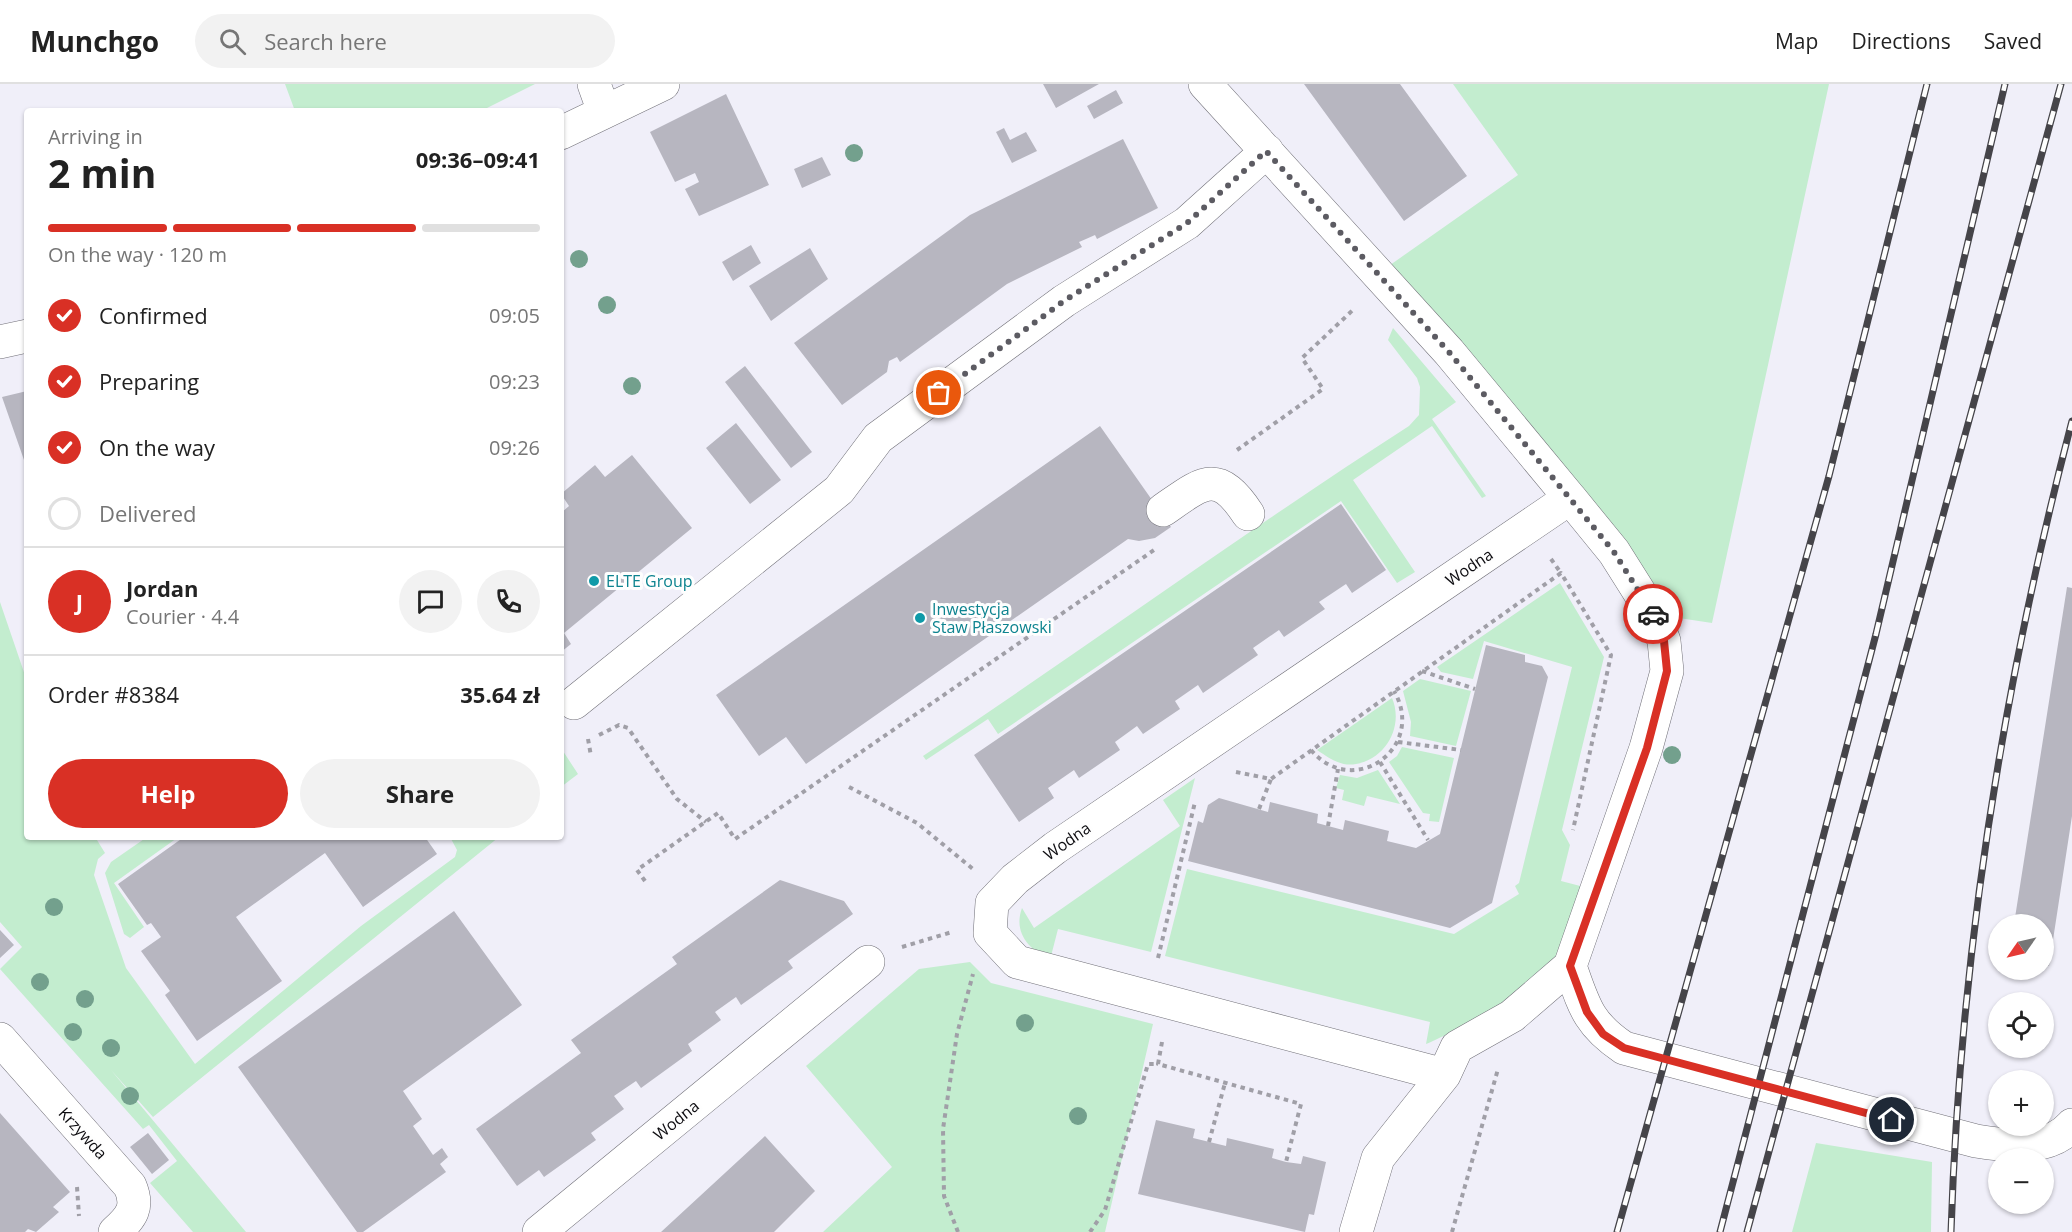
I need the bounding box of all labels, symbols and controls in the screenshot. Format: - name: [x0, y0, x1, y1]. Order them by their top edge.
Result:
- search box: [195, 14, 615, 68]
- text: Munchgo: [30, 22, 159, 60]
- icon: search: [216, 25, 249, 58]
- text: Search here: [264, 26, 387, 56]
- text: Map: [1775, 27, 1818, 55]
- text: Directions: [1851, 27, 1951, 55]
- text: Saved: [1984, 27, 2042, 55]
- text: Arriving in: [48, 123, 143, 150]
- text: 09:36–09:41: [416, 144, 540, 174]
- text: 2 min: [48, 146, 156, 199]
- text: On the way · 120 m: [48, 241, 227, 268]
- icon: check: [48, 299, 81, 332]
- text: Confirmed: [99, 300, 208, 330]
- text: 09:05: [489, 302, 540, 329]
- icon: check: [48, 365, 81, 398]
- text: Preparing: [99, 366, 199, 396]
- pin: [913, 367, 964, 418]
- text: 09:23: [489, 368, 540, 395]
- icon: bag: [922, 376, 955, 409]
- icon: check: [48, 431, 81, 464]
- text: On the way: [99, 432, 215, 462]
- text: 09:26: [489, 434, 540, 461]
- text: Delivered: [99, 498, 197, 528]
- street label: Wodna: [1441, 543, 1497, 591]
- button: chat: [399, 570, 462, 633]
- button: phone: [477, 570, 540, 633]
- place label: ELTE Group: [606, 570, 693, 592]
- text: Jordan: [126, 573, 199, 603]
- marker: ELTE Group: [587, 574, 601, 588]
- courier: [1623, 584, 1683, 644]
- text: J: [76, 586, 83, 616]
- place label: Inwestycja Staw Płaszowski: [932, 598, 1052, 638]
- icon: car: [1637, 598, 1670, 631]
- text: Courier · 4.4: [126, 603, 239, 630]
- marker: Inwestycja Staw Płaszowski: [913, 611, 927, 625]
- text: Order #8384: [48, 679, 179, 709]
- text: 35.64 zł: [460, 679, 540, 709]
- button: Help: [48, 759, 288, 828]
- button: Share: [300, 759, 540, 828]
- street label: Wodna: [1039, 817, 1095, 865]
- north arrow: [1988, 914, 2054, 980]
- map controls: [1988, 914, 2054, 1214]
- button: locate: [1988, 992, 2054, 1058]
- button: +: [1988, 1070, 2054, 1136]
- pin: [1866, 1094, 1917, 1145]
- street label: Wodna: [649, 1095, 703, 1145]
- street label: Krzywda: [54, 1102, 112, 1164]
- icon: home: [1875, 1103, 1908, 1136]
- button: −: [1988, 1148, 2054, 1214]

